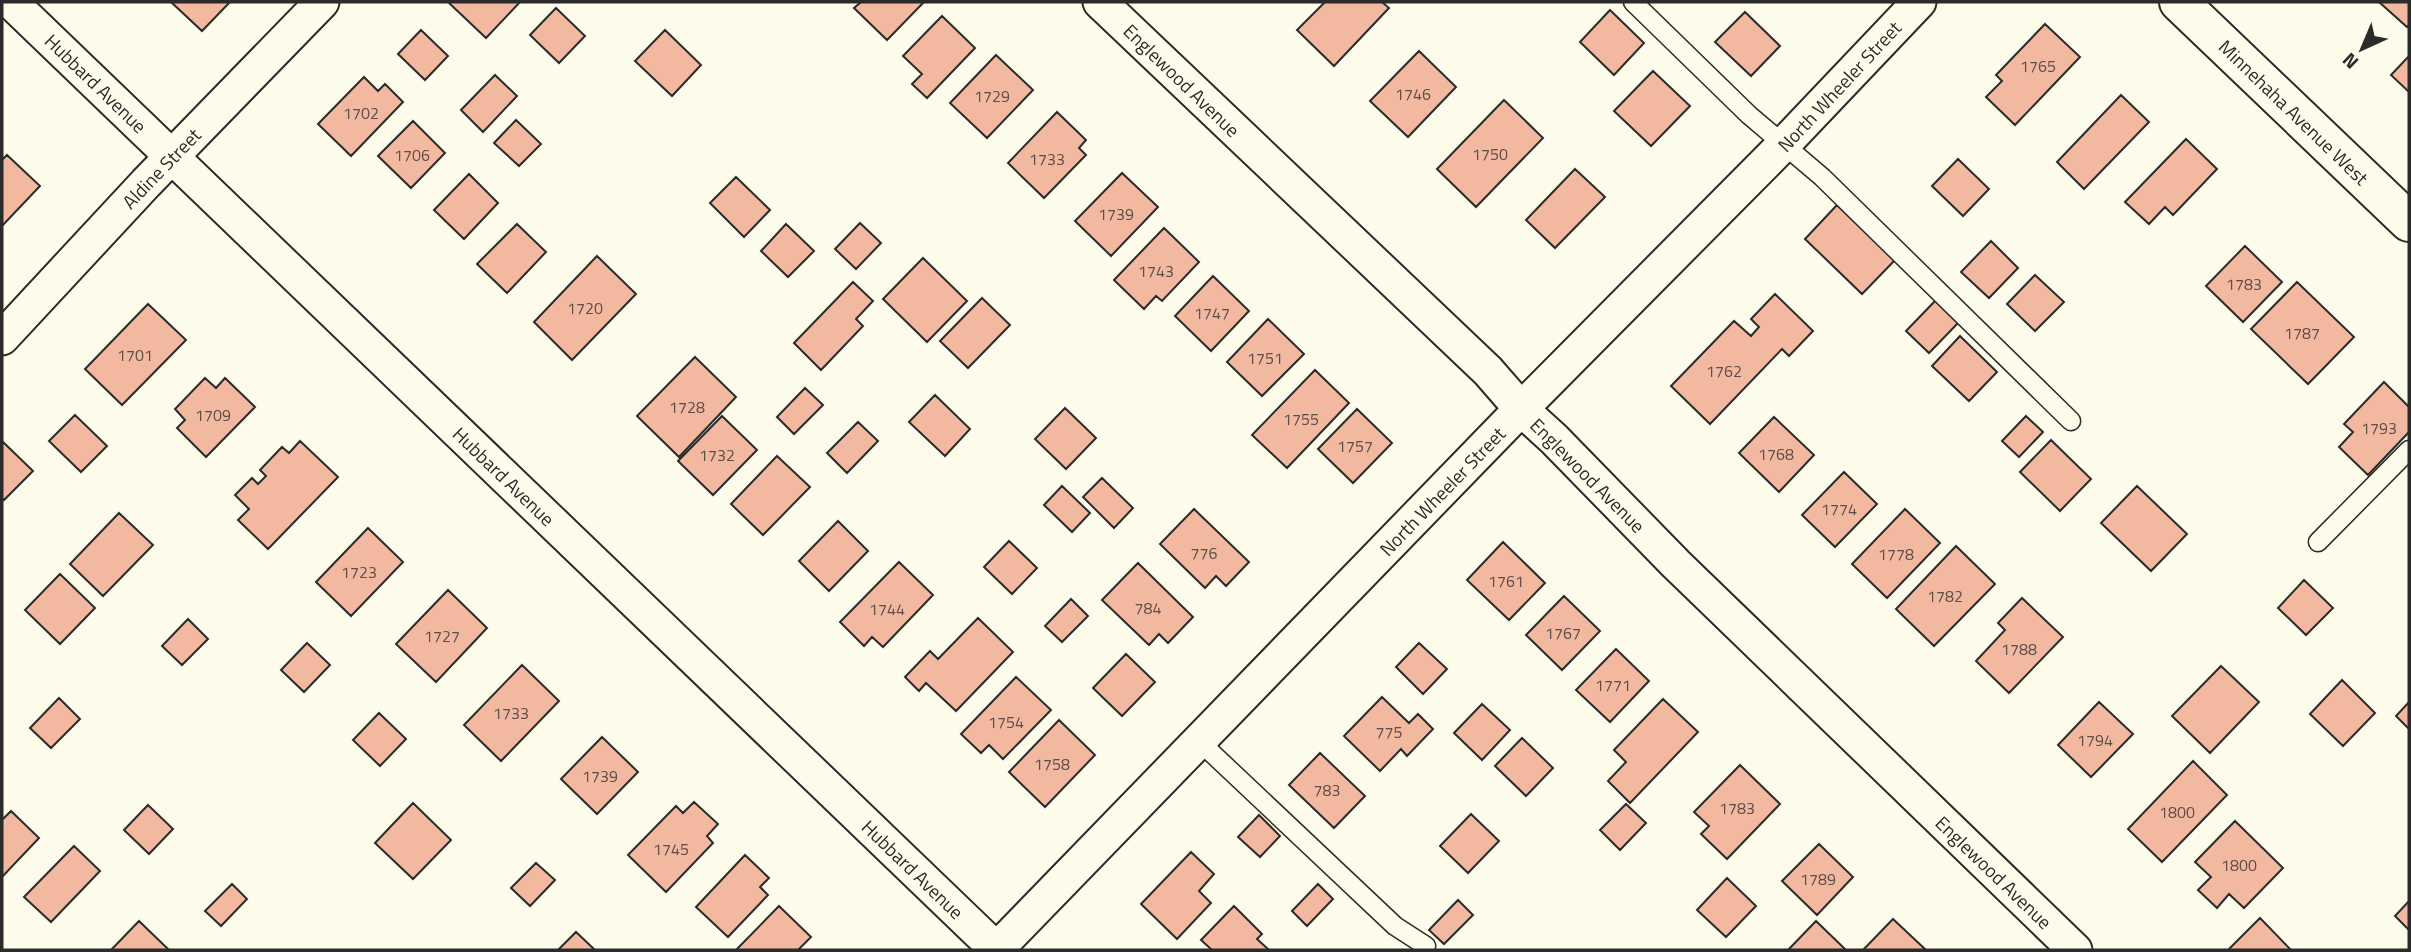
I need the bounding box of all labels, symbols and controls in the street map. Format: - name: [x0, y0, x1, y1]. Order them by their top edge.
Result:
- street label: North Wheeler Street: [1770, 14, 1908, 158]
- north arrow: [2327, 14, 2397, 84]
- street label: Englewood Avenue: [1117, 17, 1247, 143]
- street label: Hubbard Avenue: [38, 27, 154, 139]
- street label: Minnehaha Avenue West: [2212, 32, 2376, 192]
- text: N: [2335, 47, 2365, 77]
- house number: 1765: [2020, 54, 2056, 78]
- house number: 1746: [1395, 82, 1431, 106]
- house number: 1729: [974, 84, 1010, 108]
- house number: 1702: [343, 101, 379, 125]
- street label: Aldine Street: [115, 121, 207, 215]
- house number: 1750: [1472, 142, 1508, 166]
- house number: 1706: [394, 143, 430, 167]
- house number: 1733: [1029, 147, 1065, 171]
- house number: 1739: [1098, 202, 1134, 226]
- house number: 1743: [1138, 259, 1174, 283]
- house number: 1783: [2226, 272, 2262, 296]
- house number: 1720: [567, 296, 603, 320]
- house number: 1747: [1194, 301, 1230, 325]
- house number: 1787: [2284, 321, 2320, 345]
- house number: 1701: [117, 343, 153, 367]
- house number: 1751: [1247, 346, 1283, 370]
- house number: 1762: [1706, 359, 1742, 383]
- house number: 1728: [669, 395, 705, 419]
- house number: 1709: [195, 403, 231, 427]
- house number: 1755: [1283, 407, 1319, 431]
- street label: Englewood Avenue: [1524, 411, 1652, 539]
- house number: 1793: [2361, 416, 2397, 440]
- street label: North Wheeler Street: [1372, 419, 1512, 562]
- street label: Hubbard Avenue: [446, 420, 562, 532]
- house number: 1757: [1337, 434, 1373, 458]
- house number: 1768: [1758, 442, 1794, 466]
- house number: 1732: [699, 443, 735, 467]
- house number: 1774: [1821, 497, 1857, 521]
- house number: 776: [1191, 541, 1217, 565]
- house number: 1778: [1878, 542, 1914, 566]
- house number: 1723: [341, 560, 377, 584]
- house number: 1761: [1488, 569, 1524, 593]
- house number: 1782: [1927, 584, 1963, 608]
- house number: 784: [1135, 596, 1161, 620]
- house number: 1744: [869, 597, 905, 621]
- house number: 1767: [1545, 621, 1581, 645]
- house number: 1727: [424, 624, 460, 648]
- house number: 1788: [2001, 637, 2037, 661]
- house number: 1771: [1595, 673, 1631, 697]
- house number: 1733: [493, 701, 529, 725]
- house number: 1754: [988, 710, 1024, 734]
- house number: 775: [1376, 720, 1402, 744]
- house number: 1794: [2077, 728, 2113, 752]
- house number: 1758: [1034, 752, 1070, 776]
- house number: 1739: [582, 764, 618, 788]
- house number: 783: [1314, 778, 1340, 802]
- house number: 1783: [1719, 796, 1755, 820]
- house number: 1800: [2159, 800, 2195, 824]
- street label: Englewood Avenue: [1929, 809, 2059, 935]
- street label: Hubbard Avenue: [855, 813, 971, 925]
- house number: 1745: [653, 837, 689, 861]
- house number: 1800: [2221, 853, 2257, 877]
- house number: 1789: [1800, 867, 1836, 891]

